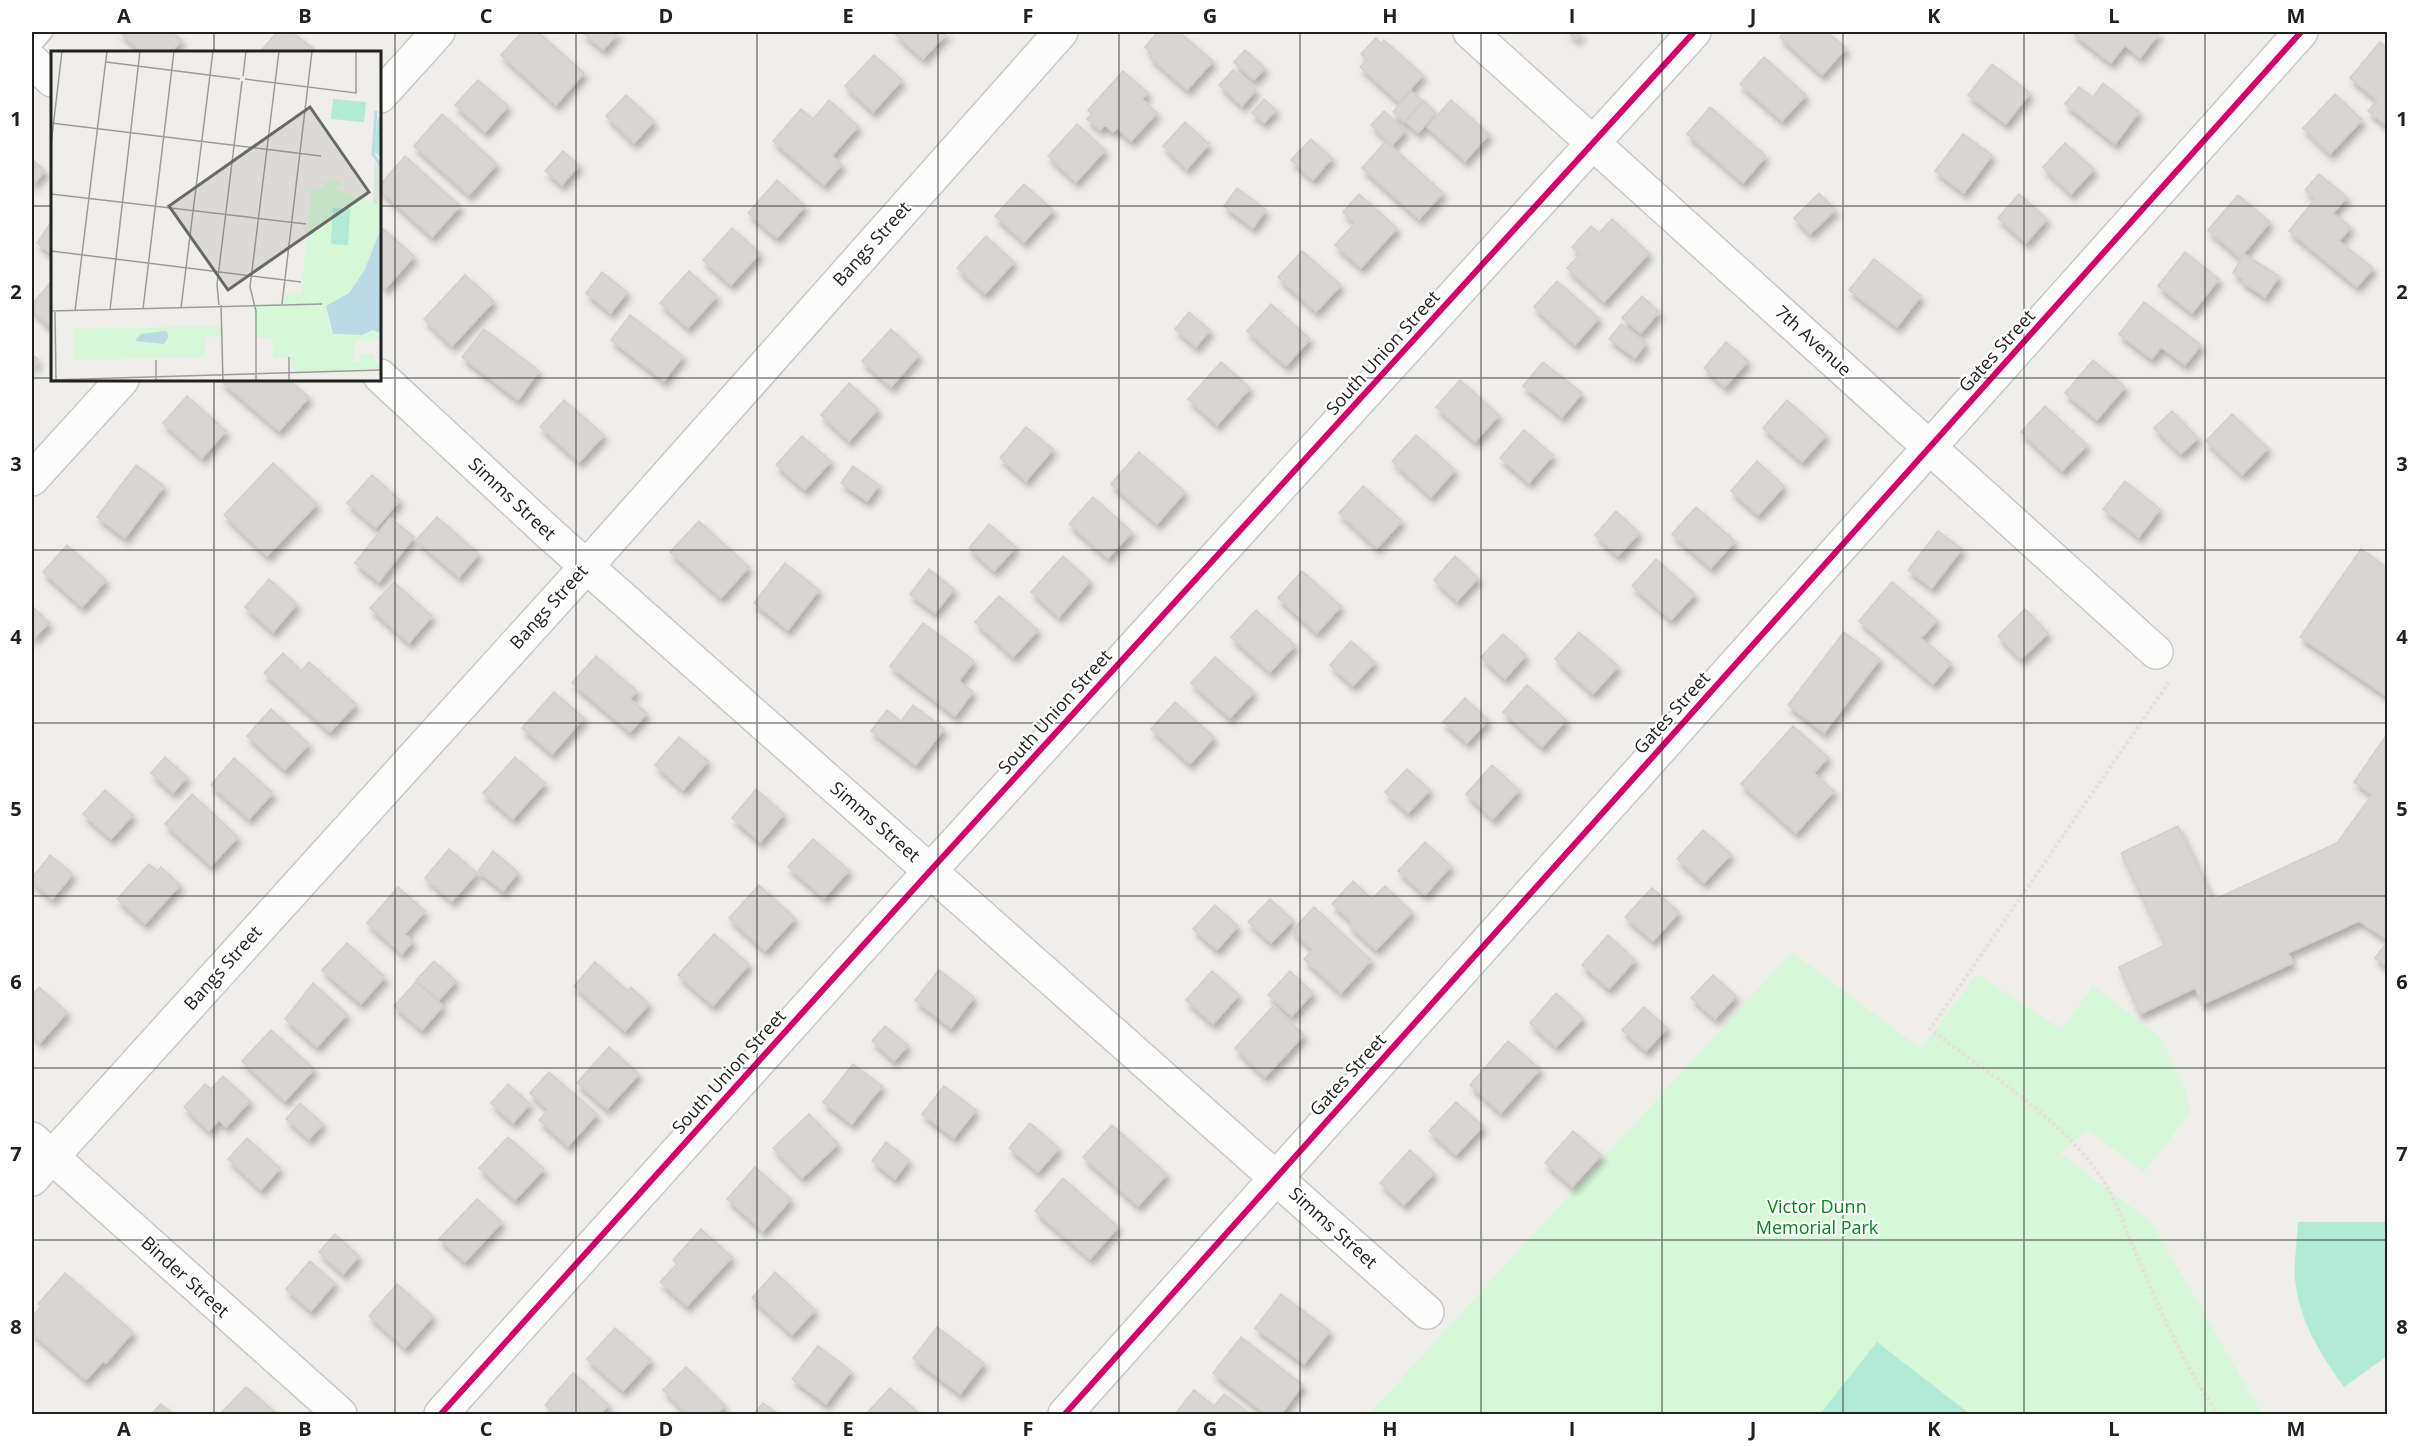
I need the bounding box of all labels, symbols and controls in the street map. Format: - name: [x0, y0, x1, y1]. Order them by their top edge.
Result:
- text: A: [117, 2, 131, 29]
- text: B: [298, 2, 312, 29]
- text: C: [480, 2, 493, 29]
- text: D: [659, 2, 673, 29]
- text: E: [842, 2, 854, 29]
- text: F: [1023, 2, 1033, 29]
- text: G: [1203, 2, 1217, 29]
- text: H: [1382, 2, 1398, 29]
- text: I: [1569, 2, 1575, 29]
- text: J: [1748, 2, 1756, 29]
- text: K: [1927, 2, 1941, 29]
- text: L: [2108, 2, 2120, 29]
- text: M: [2287, 2, 2305, 29]
- inset map: [51, 51, 381, 381]
- text: 1: [10, 105, 22, 132]
- text: 1: [2396, 105, 2408, 132]
- street label: Bangs Street: [827, 196, 916, 291]
- text: 2: [10, 278, 22, 305]
- text: 2: [2396, 278, 2408, 305]
- street label: South Union Street: [1320, 285, 1445, 420]
- street label: 7th Avenue: [1770, 300, 1857, 381]
- street label: Gates Street: [1953, 304, 2040, 397]
- text: 3: [10, 450, 22, 477]
- text: 3: [2396, 450, 2408, 477]
- street label: Simms Street: [464, 452, 562, 545]
- street label: Bangs Street: [504, 559, 593, 654]
- text: 4: [10, 623, 22, 650]
- text: 4: [2396, 623, 2408, 650]
- street label: South Union Street: [992, 644, 1117, 779]
- street label: Gates Street: [1628, 666, 1715, 759]
- street label: Simms Street: [826, 776, 926, 867]
- text: 5: [10, 795, 22, 822]
- text: 5: [2396, 795, 2408, 822]
- street label: Bangs Street: [178, 920, 267, 1015]
- text: 6: [10, 968, 22, 995]
- text: 6: [2396, 968, 2408, 995]
- street label: South Union Street: [666, 1004, 791, 1139]
- street label: Gates Street: [1304, 1028, 1391, 1121]
- text: 7: [10, 1140, 22, 1167]
- text: 7: [2396, 1140, 2408, 1167]
- street label: Simms Street: [1284, 1181, 1383, 1273]
- park label: Victor Dunn Memorial Park: [1756, 1194, 1879, 1239]
- street label: Binder Street: [137, 1230, 235, 1322]
- text: 8: [10, 1313, 22, 1340]
- text: 8: [2396, 1313, 2408, 1340]
- text: A: [117, 1415, 131, 1442]
- text: B: [298, 1415, 312, 1442]
- text: C: [480, 1415, 493, 1442]
- text: D: [659, 1415, 673, 1442]
- text: E: [842, 1415, 854, 1442]
- text: F: [1023, 1415, 1033, 1442]
- text: G: [1203, 1415, 1217, 1442]
- text: H: [1382, 1415, 1398, 1442]
- text: I: [1569, 1415, 1575, 1442]
- text: J: [1748, 1415, 1756, 1442]
- text: K: [1927, 1415, 1941, 1442]
- text: L: [2108, 1415, 2120, 1442]
- text: M: [2287, 1415, 2305, 1442]

